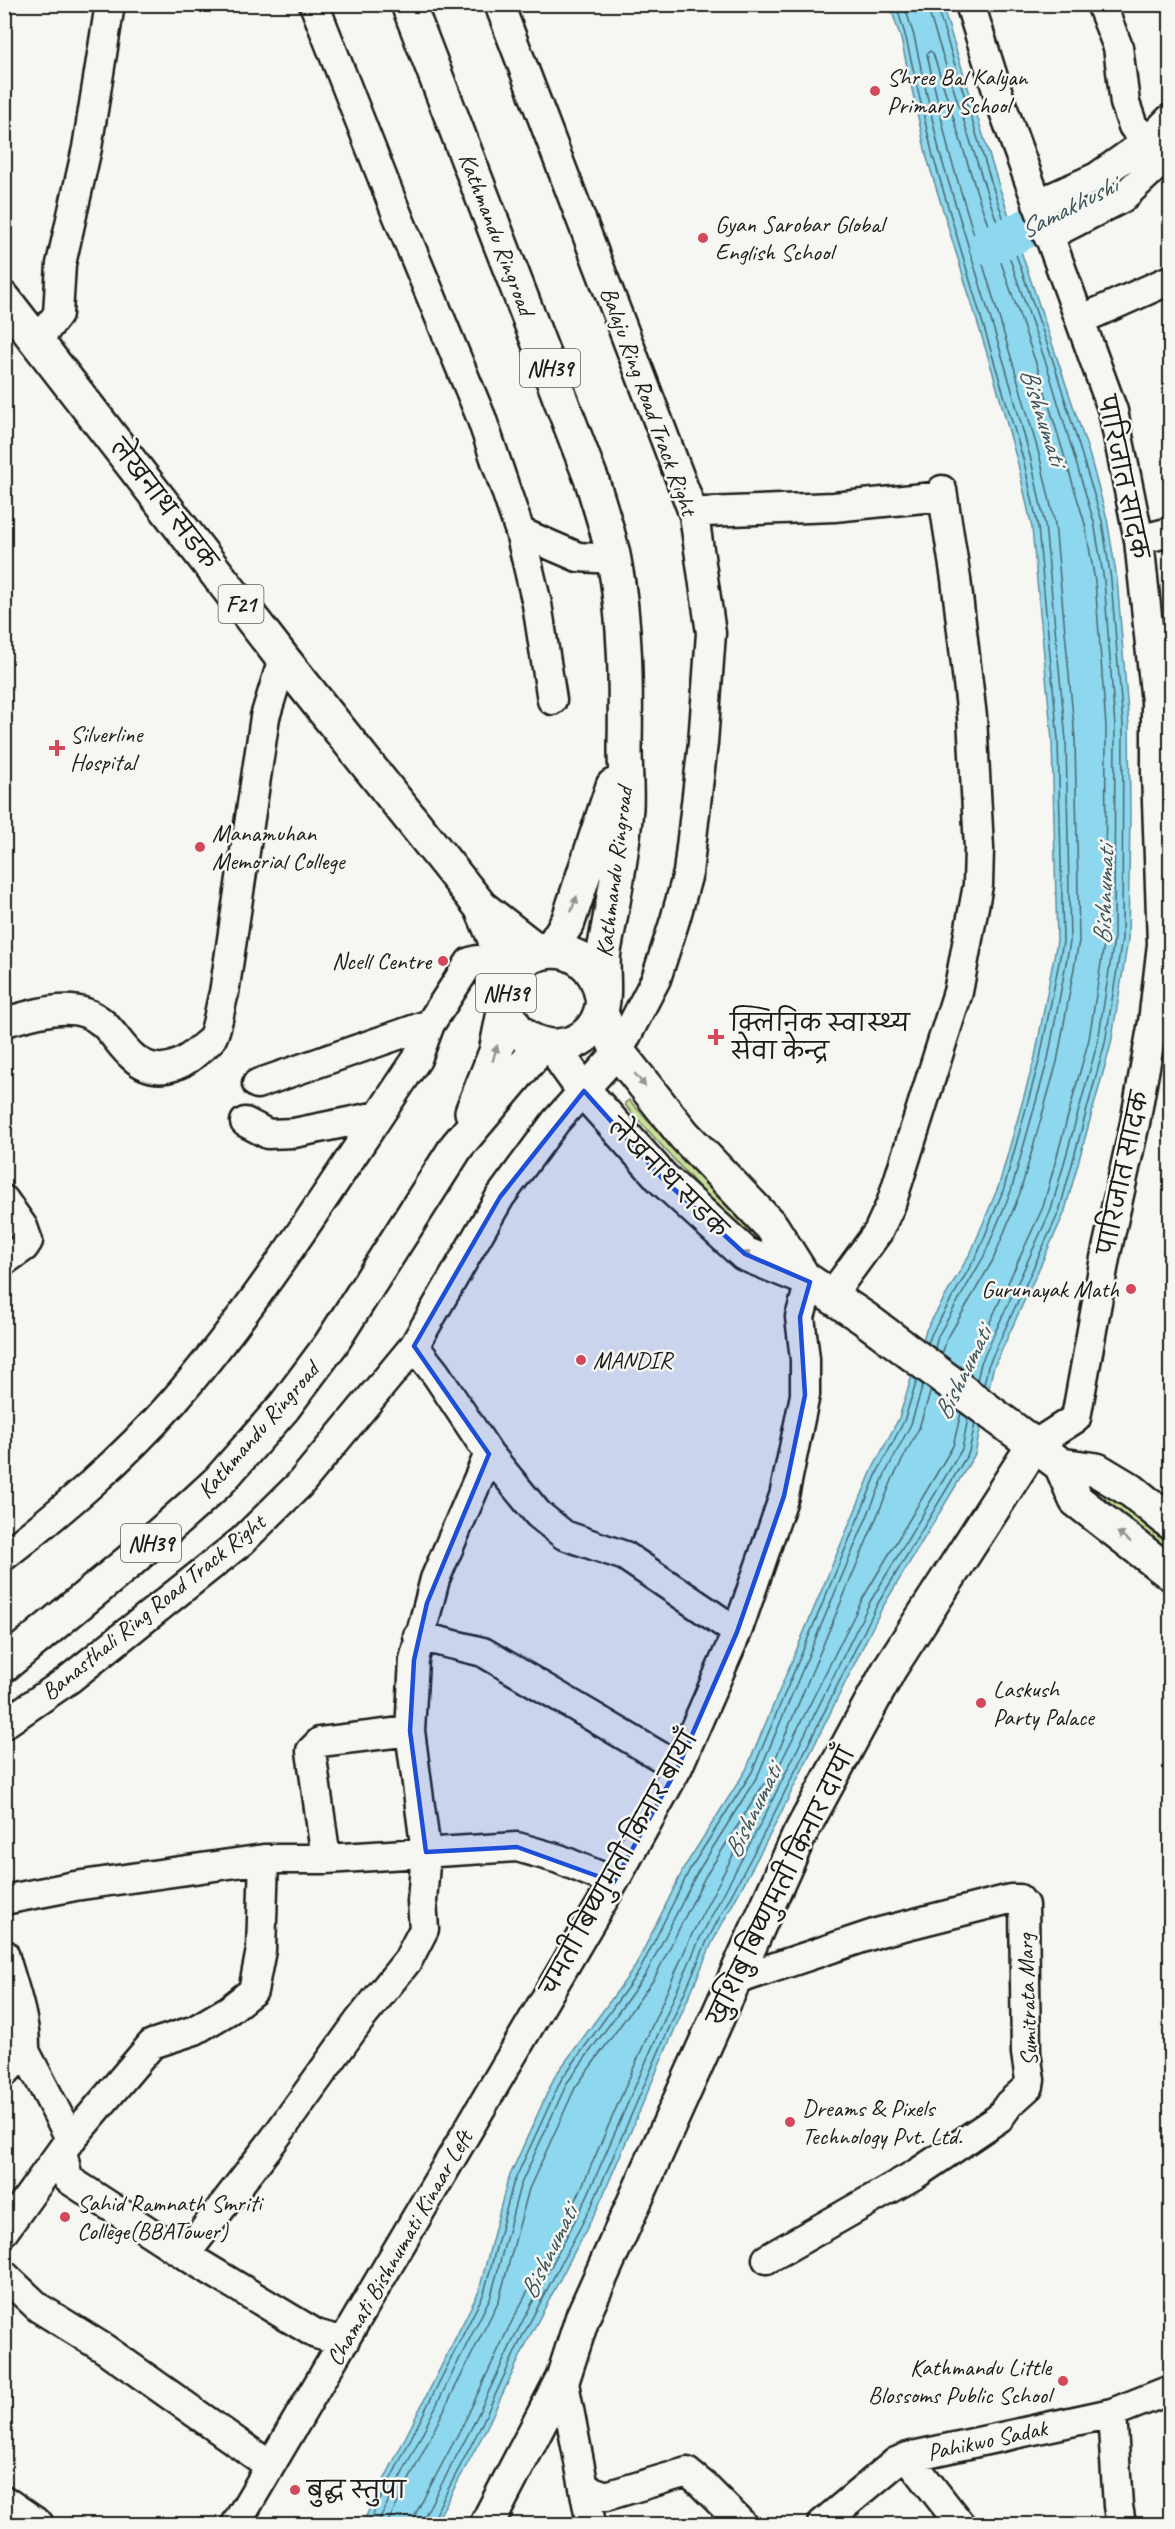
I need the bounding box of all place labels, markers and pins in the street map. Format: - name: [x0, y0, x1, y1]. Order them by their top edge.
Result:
- place label: Shree Bal Kalyan Primary School: [887, 62, 1029, 120]
- marker: Shree Bal Kalyan Primary School: [868, 84, 882, 98]
- place label: Gyan Sarobar Global English School: [715, 209, 888, 267]
- marker: Gyan Sarobar Global English School: [696, 231, 710, 245]
- place label: Silverline Hospital: [70, 719, 144, 777]
- marker: Silverline Hospital: [48, 739, 66, 757]
- place label: Manamuhan Memorial College: [212, 818, 347, 876]
- marker: Manamuhan Memorial College: [193, 840, 207, 854]
- place label: Ncell Centre: [332, 946, 433, 976]
- marker: Ncell Centre: [436, 954, 450, 968]
- place label: क्लिनिक स्वास्थ्य सेवा केन्द्र: [728, 1005, 911, 1066]
- marker: क्लिनिक स्वास्थ्य सेवा केन्द्र: [707, 1028, 725, 1046]
- place label: Gurunayak Math: [981, 1274, 1120, 1304]
- marker: Gurunayak Math: [1124, 1282, 1138, 1296]
- place label: MANDIR: [593, 1345, 675, 1375]
- marker: MANDIR: [574, 1353, 588, 1367]
- place label: Laskush Party Palace: [993, 1674, 1096, 1732]
- marker: Laskush Party Palace: [974, 1696, 988, 1710]
- place label: Dreams & Pixels Technology Pvt. Ltd.: [802, 2093, 963, 2151]
- marker: Dreams & Pixels Technology Pvt. Ltd.: [783, 2115, 797, 2129]
- place label: Sahid Ramnath Smriti College(BBATower): [77, 2188, 264, 2246]
- marker: Sahid Ramnath Smriti College(BBATower): [58, 2210, 72, 2224]
- place label: Kathmandu Little Blossoms Public School: [868, 2352, 1055, 2410]
- marker: Kathmandu Little Blossoms Public School: [1056, 2374, 1070, 2388]
- place label: बुद्ध स्तुपा: [305, 2475, 408, 2507]
- marker: बुद्ध स्तुपा: [288, 2483, 302, 2497]

